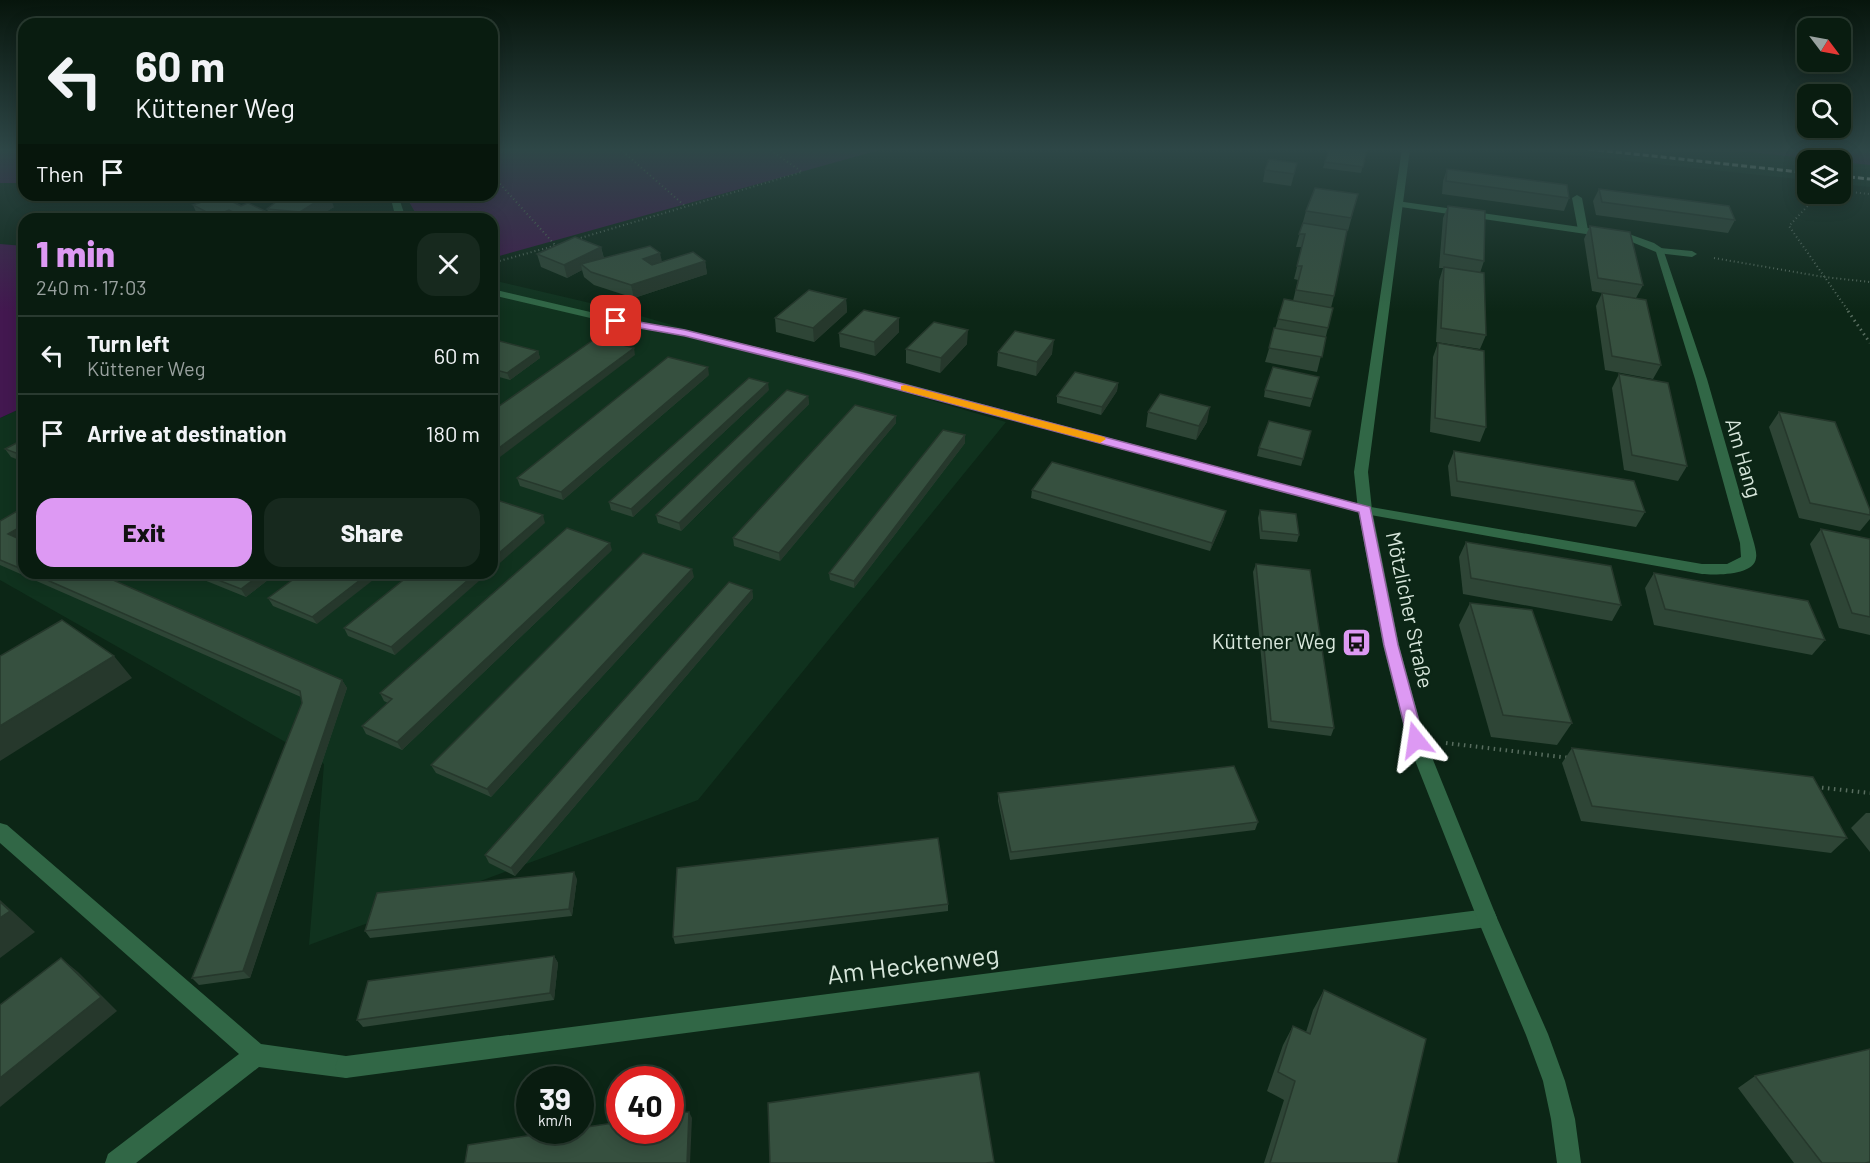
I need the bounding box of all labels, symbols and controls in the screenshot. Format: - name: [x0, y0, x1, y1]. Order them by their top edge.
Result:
- north arrow: [1797, 18, 1851, 72]
- map controls: [1797, 18, 1851, 204]
- text: 60 m: [135, 40, 225, 90]
- icon: left: [36, 42, 114, 120]
- button: search: [1797, 84, 1851, 138]
- text: Küttener Weg: [135, 91, 295, 123]
- button: layers: [1797, 150, 1851, 204]
- icon: arrive: [96, 156, 129, 189]
- text: Then: [36, 160, 84, 186]
- text: 1 min: [36, 231, 115, 274]
- button: close: [417, 233, 480, 296]
- text: 240 m · 17:03: [36, 275, 147, 299]
- pin: [590, 295, 641, 346]
- icon: arrive: [599, 304, 632, 337]
- text: Turn left: [87, 330, 170, 356]
- icon: left: [36, 339, 69, 372]
- text: 60 m: [434, 342, 480, 368]
- text: Küttener Weg: [87, 356, 205, 380]
- street label: Am Hang: [1721, 415, 1768, 500]
- icon: arrive: [36, 417, 69, 450]
- text: Arrive at destination: [87, 420, 286, 446]
- text: 180 m: [426, 420, 480, 446]
- button: Exit: [36, 498, 252, 567]
- button: Share: [264, 498, 480, 567]
- street label: Mötzlicher Straße: [1382, 529, 1439, 690]
- bus stop icon: Küttener Weg: [1341, 626, 1373, 658]
- place label: Küttener Weg: [1212, 628, 1336, 653]
- position arrow: [1384, 708, 1448, 772]
- street label: Am Heckenweg: [825, 938, 1001, 989]
- speed limit sign: 40: [606, 1066, 684, 1144]
- text: 39: [539, 1080, 571, 1116]
- text: km/h: [538, 1111, 572, 1129]

